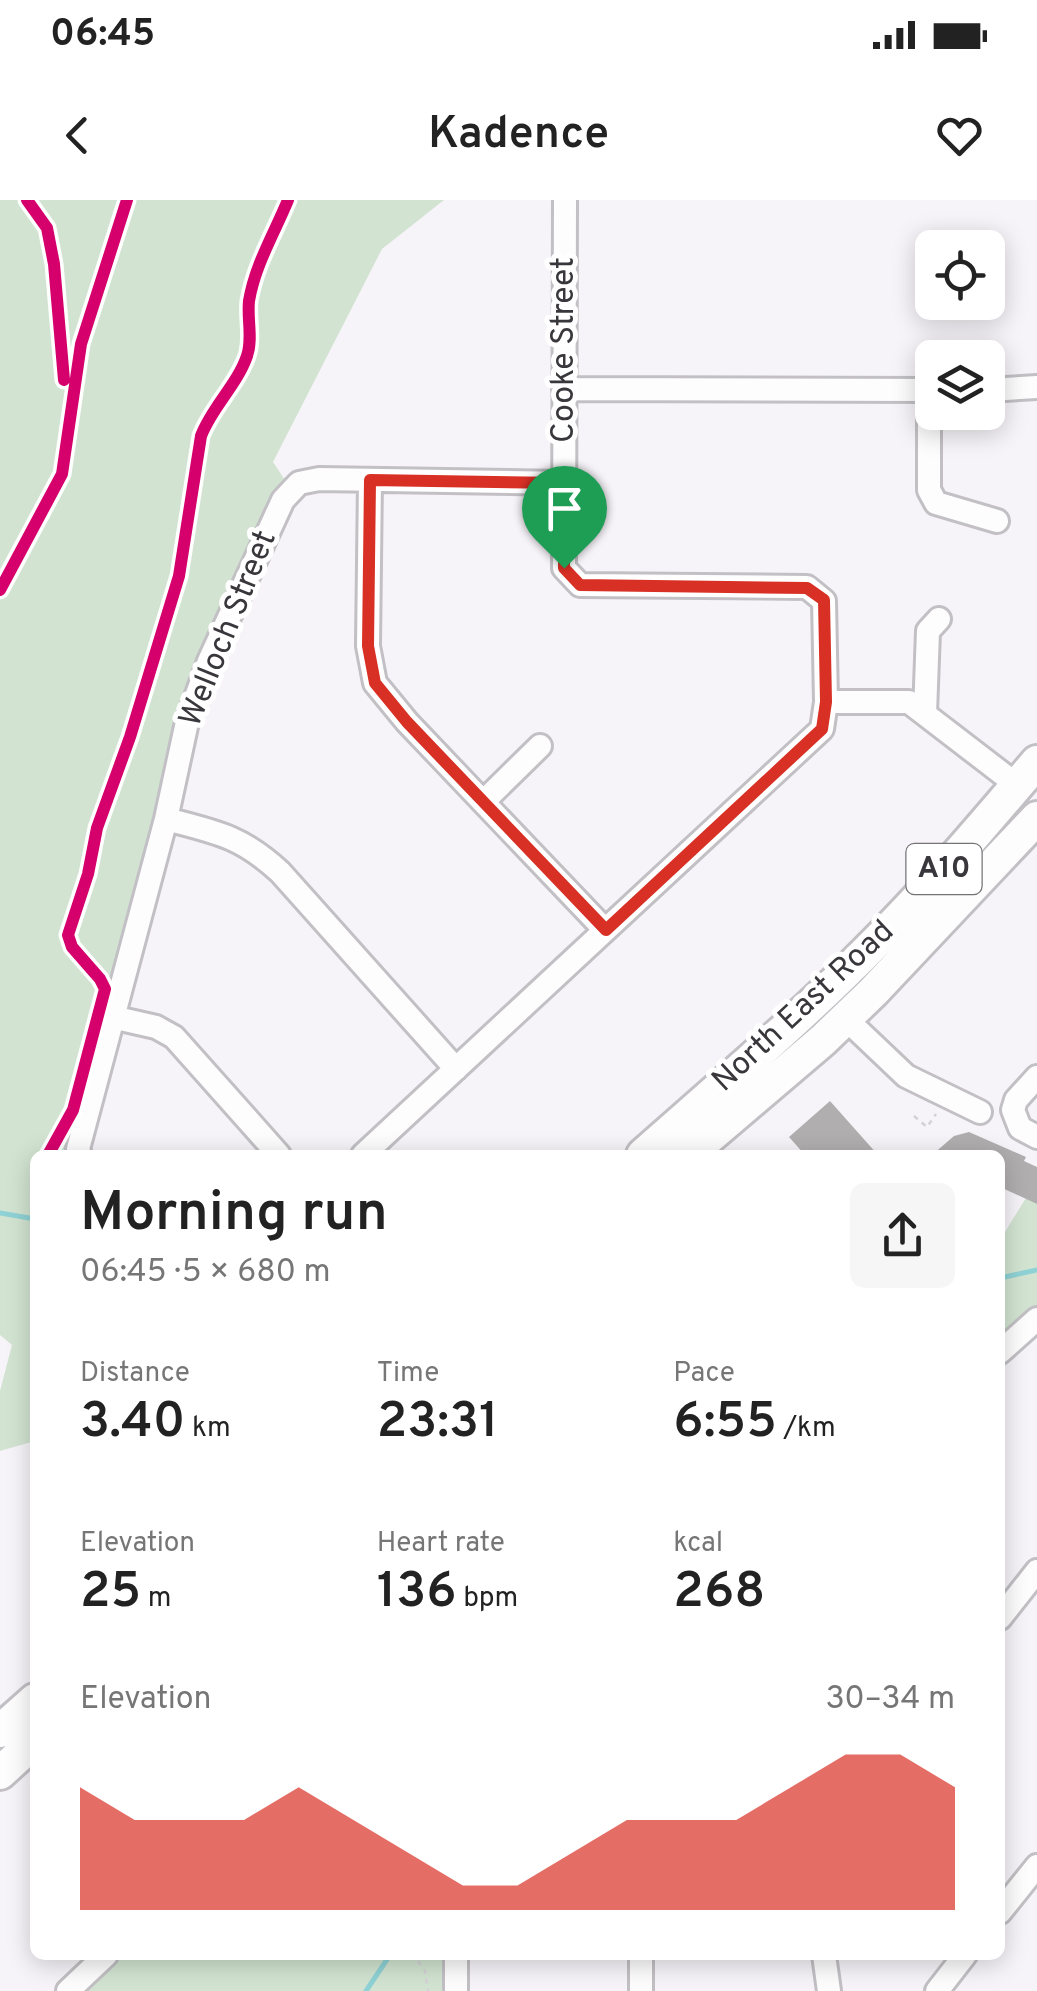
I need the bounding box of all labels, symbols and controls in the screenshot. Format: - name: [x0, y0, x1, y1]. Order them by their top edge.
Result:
- text: 06:45: [50, 11, 155, 60]
- text: Kadence: [428, 107, 609, 164]
- icon: back: [50, 108, 105, 163]
- icon: heart: [932, 108, 987, 163]
- map controls: [915, 230, 1005, 430]
- button: locate: [915, 230, 1005, 320]
- street label: Cooke Street: [545, 257, 585, 443]
- button: layers: [915, 340, 1005, 430]
- pin: [522, 466, 607, 569]
- icon: arrive: [537, 481, 592, 536]
- street label: Welloch Street: [171, 525, 287, 733]
- road number: A10: [906, 844, 982, 894]
- street label: North East Road: [705, 912, 903, 1102]
- text: Morning run: [80, 1180, 388, 1250]
- button: share: [850, 1183, 955, 1288]
- text: 06:45 · 5 × 680 m: [80, 1253, 331, 1293]
- text: Distance: [80, 1356, 190, 1392]
- text: Time: [377, 1356, 439, 1392]
- text: Pace: [673, 1356, 735, 1392]
- text: 3.40: [80, 1392, 185, 1455]
- text: 23:31: [377, 1392, 499, 1455]
- text: 6:55: [673, 1392, 777, 1455]
- text: km: [185, 1411, 231, 1447]
- text: /km: [777, 1411, 836, 1447]
- text: Elevation: [80, 1526, 195, 1562]
- text: Heart rate: [377, 1526, 505, 1562]
- text: kcal: [673, 1526, 723, 1562]
- text: 25: [80, 1562, 141, 1625]
- text: 136: [377, 1562, 457, 1625]
- text: 268: [673, 1562, 765, 1625]
- text: m: [141, 1581, 172, 1617]
- text: bpm: [457, 1581, 518, 1617]
- text: Elevation: [80, 1680, 212, 1720]
- text: 30–34 m: [825, 1680, 955, 1720]

